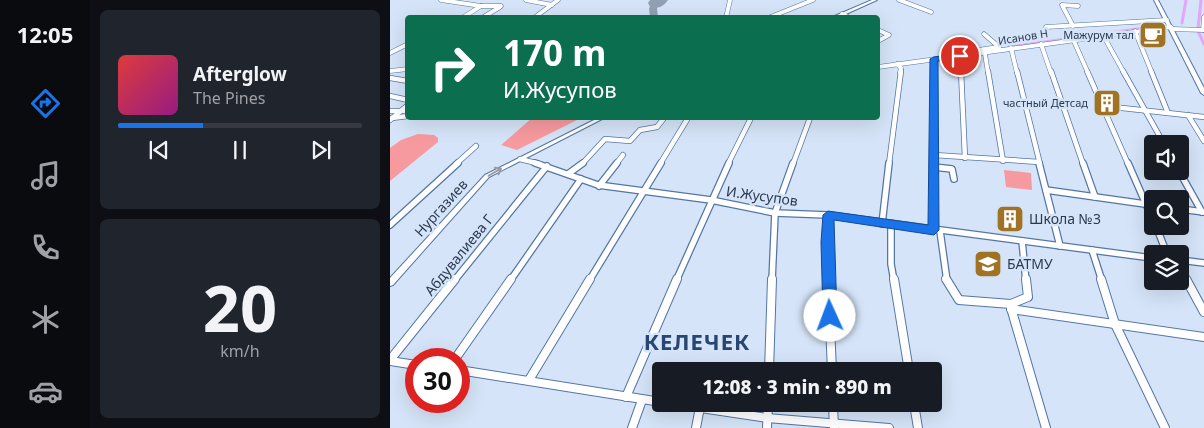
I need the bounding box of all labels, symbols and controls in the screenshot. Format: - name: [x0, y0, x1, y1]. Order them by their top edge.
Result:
- text: 12:05: [17, 19, 73, 49]
- cafe icon: Мажурум тал: [1138, 20, 1168, 50]
- street label: Исанов Н: [997, 25, 1049, 48]
- place label: Мажурум тал: [1063, 27, 1134, 42]
- text: 170 m: [503, 29, 606, 76]
- icon: right: [420, 35, 485, 100]
- pin: [939, 35, 981, 77]
- icon: arrive: [946, 42, 974, 70]
- text: Afterglow: [193, 61, 287, 87]
- text: И.Жусупов: [503, 74, 617, 104]
- icon: directions: [28, 86, 63, 121]
- text: The Pines: [193, 87, 265, 109]
- building icon: частный Детсад: [1092, 88, 1122, 118]
- place label: частный Детсад: [1003, 95, 1088, 110]
- map controls: [1144, 135, 1189, 290]
- button: sound: [1144, 135, 1189, 180]
- icon: previous: [145, 136, 173, 164]
- icon: pause: [226, 136, 254, 164]
- icon: next: [307, 136, 335, 164]
- icon: music: [28, 158, 63, 193]
- one-way arrow: [488, 166, 502, 176]
- street label: Нургазиев: [410, 175, 472, 240]
- street label: И.Жусупов: [725, 181, 799, 210]
- button: search: [1144, 190, 1189, 235]
- building icon: Школа №3: [995, 204, 1025, 234]
- place label: Школа №3: [1029, 209, 1101, 228]
- street label: Абдувалиева Г: [420, 210, 497, 299]
- icon: phone: [28, 230, 63, 265]
- button: layers: [1144, 245, 1189, 290]
- school or university icon: БАТМУ: [973, 249, 1003, 279]
- place label: БАТМУ: [1007, 254, 1053, 273]
- text: 20: [203, 263, 277, 351]
- position arrow: [803, 289, 855, 341]
- icon: climate: [28, 302, 63, 337]
- district label: КЕЛЕЧЕК: [644, 326, 750, 356]
- text: km/h: [220, 340, 260, 362]
- speed limit sign: 30: [405, 348, 470, 413]
- icon: car: [28, 374, 63, 409]
- text: 12:08 · 3 min · 890 m: [702, 374, 892, 400]

